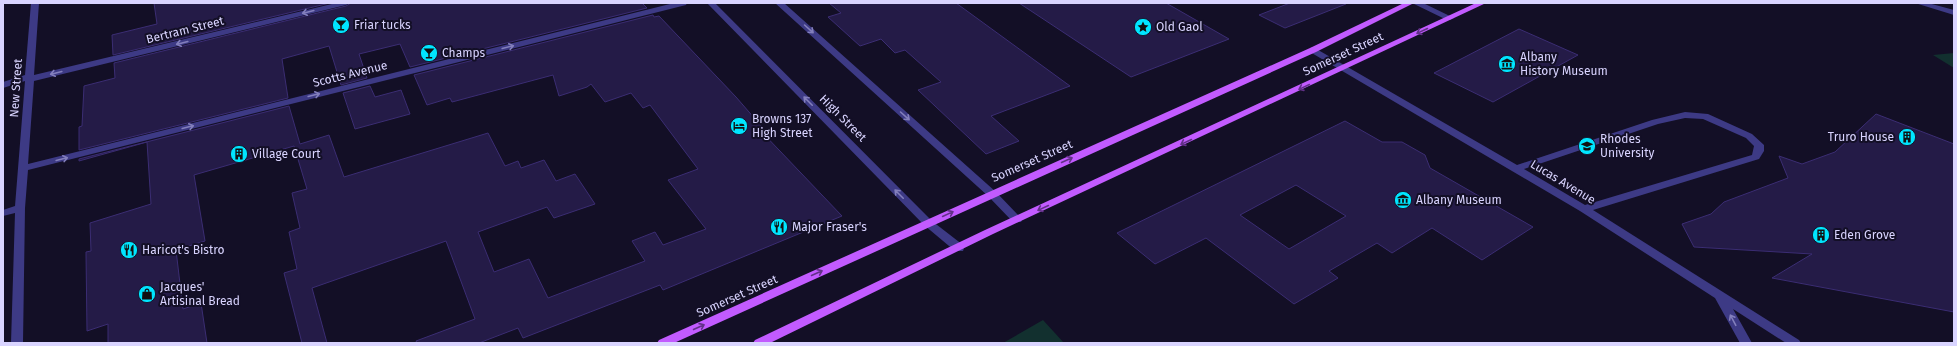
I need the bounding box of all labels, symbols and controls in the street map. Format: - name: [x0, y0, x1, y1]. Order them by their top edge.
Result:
- one-way arrow: [302, 9, 315, 17]
- street label: Bertram Street: [145, 13, 226, 46]
- bar icon: Friar tucks: [331, 15, 351, 35]
- place icon: Old Gaol: [1133, 17, 1153, 37]
- place label: Friar tucks: [354, 18, 411, 32]
- place label: Old Gaol: [1156, 20, 1203, 34]
- one-way arrow: [803, 24, 813, 33]
- one-way arrow: [1416, 28, 1428, 36]
- street label: Somerset Street: [1301, 29, 1386, 79]
- one-way arrow: [176, 39, 189, 47]
- one-way arrow: [501, 42, 514, 50]
- bar icon: Champs: [419, 43, 439, 63]
- place label: Champs: [442, 46, 486, 60]
- place label: Albany History Museum: [1520, 50, 1608, 78]
- museum icon: Albany History Museum: [1497, 54, 1517, 74]
- street label: New Street: [7, 57, 25, 118]
- street label: Scotts Avenue: [311, 58, 389, 90]
- one-way arrow: [49, 70, 62, 78]
- one-way arrow: [1299, 84, 1311, 91]
- one-way arrow: [307, 91, 320, 99]
- street label: High Street: [817, 92, 870, 145]
- one-way arrow: [803, 96, 812, 106]
- one-way arrow: [900, 111, 910, 121]
- place label: Browns 137 High Street: [752, 112, 813, 140]
- hotel icon: Browns 137 High Street: [729, 116, 749, 136]
- one-way arrow: [181, 123, 194, 130]
- building icon: Truro House: [1897, 127, 1917, 147]
- place label: Truro House: [1828, 130, 1894, 144]
- place label: Rhodes University: [1600, 132, 1654, 160]
- school or university icon: Rhodes University: [1577, 136, 1597, 156]
- street label: Somerset Street: [989, 137, 1075, 185]
- one-way arrow: [1181, 139, 1193, 146]
- building icon: Village Court: [229, 144, 249, 164]
- place label: Village Court: [252, 147, 321, 161]
- one-way arrow: [55, 154, 68, 162]
- one-way arrow: [1060, 156, 1072, 163]
- street label: Lucas Avenue: [1528, 157, 1598, 207]
- one-way arrow: [894, 189, 904, 198]
- museum icon: Albany Museum: [1393, 190, 1413, 210]
- place label: Albany Museum: [1416, 193, 1502, 207]
- one-way arrow: [1037, 205, 1049, 212]
- one-way arrow: [942, 210, 954, 217]
- restaurant icon: Major Fraser's: [769, 217, 789, 237]
- place label: Major Fraser's: [792, 220, 867, 234]
- building icon: Eden Grove: [1811, 225, 1831, 245]
- place label: Eden Grove: [1834, 228, 1895, 242]
- restaurant icon: Haricot's Bistro: [119, 240, 139, 260]
- place label: Haricot's Bistro: [142, 243, 225, 257]
- one-way arrow: [811, 269, 823, 276]
- street label: Somerset Street: [694, 272, 780, 320]
- place label: Jacques' Artisinal Bread: [160, 280, 240, 308]
- shop icon: Jacques' Artisinal Bread: [137, 284, 157, 304]
- one-way arrow: [1728, 314, 1736, 326]
- one-way arrow: [693, 323, 705, 330]

